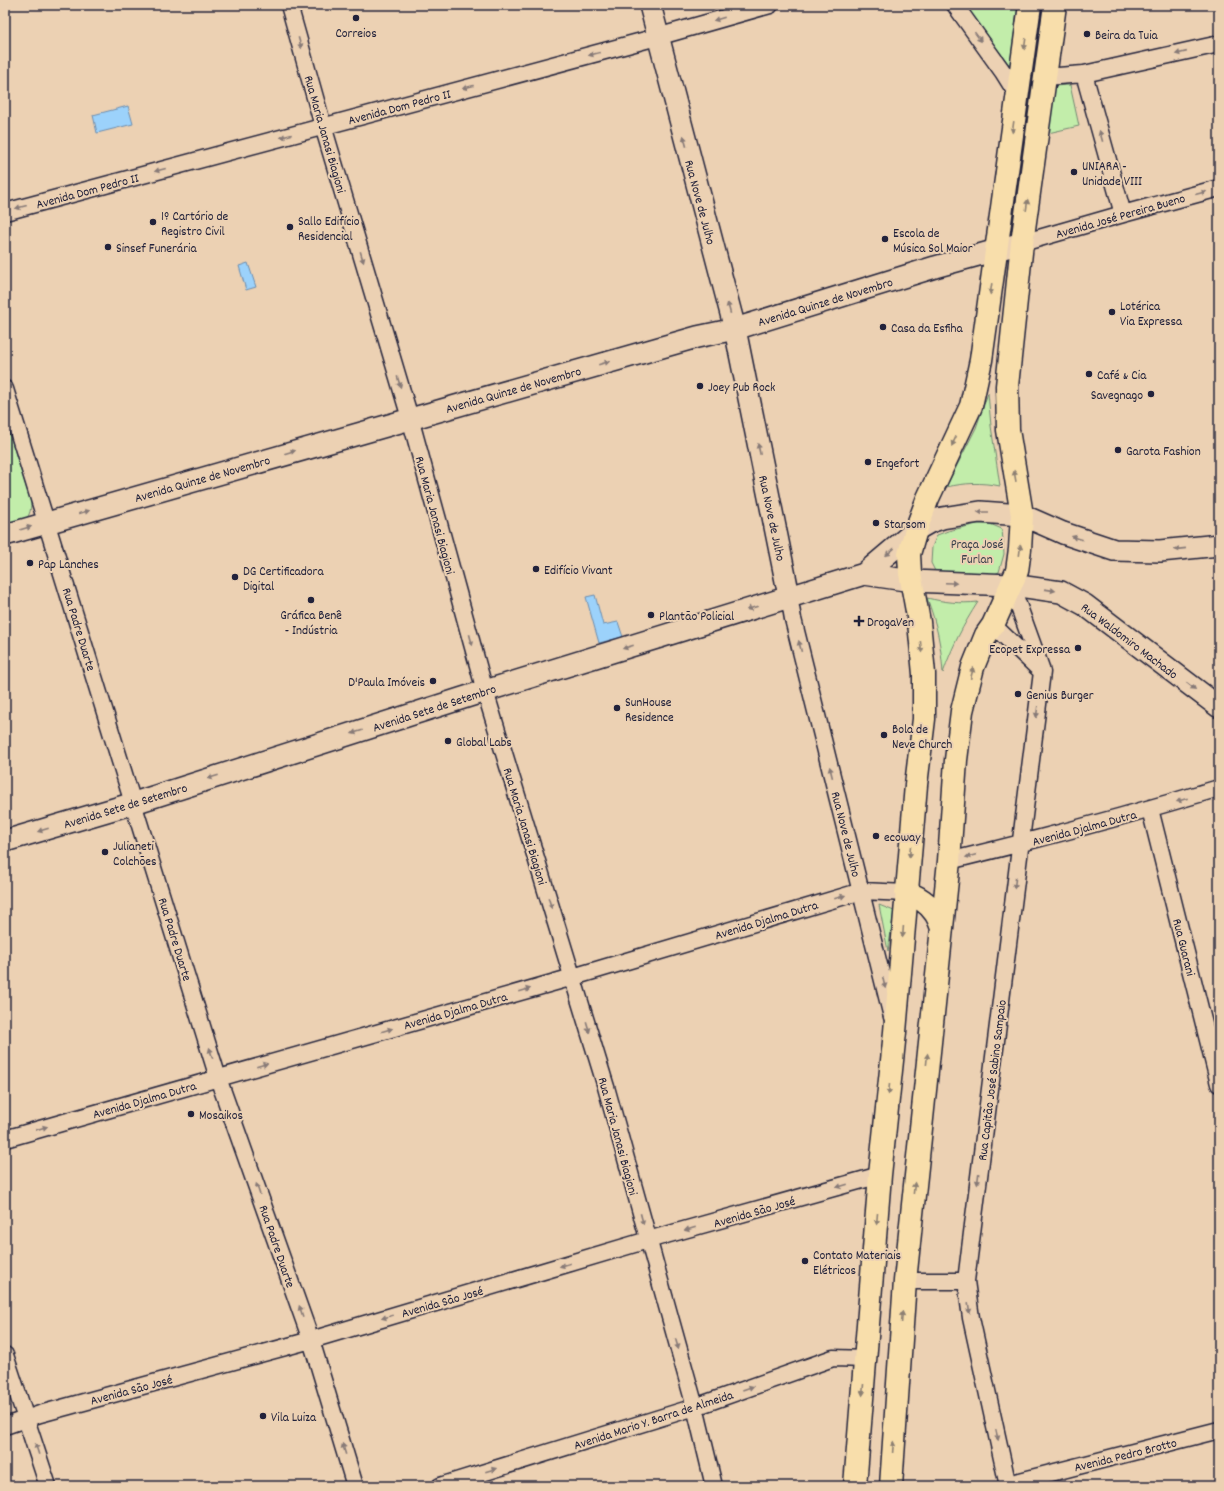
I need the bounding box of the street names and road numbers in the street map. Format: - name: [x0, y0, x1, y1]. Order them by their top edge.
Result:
- street label: Rua Maria Janasi Biagioni: [298, 74, 350, 196]
- street label: Avenida Dom Pedro II: [346, 86, 453, 131]
- street label: Rua Nove de Julho: [678, 158, 719, 247]
- street label: Avenida Dom Pedro II: [34, 170, 141, 215]
- street label: Avenida José Pereira Bueno: [1054, 190, 1188, 245]
- street label: Avenida Quinze de Novembro: [756, 274, 896, 333]
- street label: Avenida Quinze de Novembro: [444, 363, 584, 420]
- street label: Avenida Quinze de Novembro: [133, 452, 273, 509]
- street label: Rua Maria Janasi Biagioni: [409, 454, 459, 577]
- street label: Rua Nove de Julho: [752, 474, 789, 563]
- street label: Rua Padre Duarte: [56, 586, 99, 674]
- street label: Rua Waldomiro Machado: [1076, 599, 1181, 685]
- street label: Avenida Sete de Setembro: [371, 680, 499, 738]
- street label: Rua Maria Janasi Biagioni: [497, 766, 551, 888]
- street label: Avenida Sete de Setembro: [61, 779, 190, 835]
- street label: Rua Nove de Julho: [825, 790, 864, 879]
- street label: Avenida Djalma Dutra: [1030, 806, 1140, 852]
- street label: Rua Padre Duarte: [152, 896, 195, 984]
- street label: Avenida Djalma Dutra: [713, 896, 822, 946]
- street label: Rua Guarani: [1166, 917, 1199, 979]
- street label: Avenida Djalma Dutra: [402, 988, 511, 1036]
- street label: Rua Capitão José Sabino Sampaio: [974, 998, 1013, 1162]
- street label: Rua Maria Janasi Biagioni: [592, 1075, 642, 1198]
- street label: Avenida Djalma Dutra: [91, 1077, 200, 1125]
- street label: Avenida São José: [712, 1193, 798, 1234]
- street label: Rua Padre Duarte: [253, 1203, 299, 1291]
- street label: Avenida São José: [400, 1283, 486, 1324]
- street label: Avenida São José: [88, 1371, 175, 1412]
- street label: Avenida Mario Y. Barra de Almeida: [572, 1386, 737, 1456]
- street label: Avenida Pedro Brotto: [1072, 1434, 1179, 1478]

